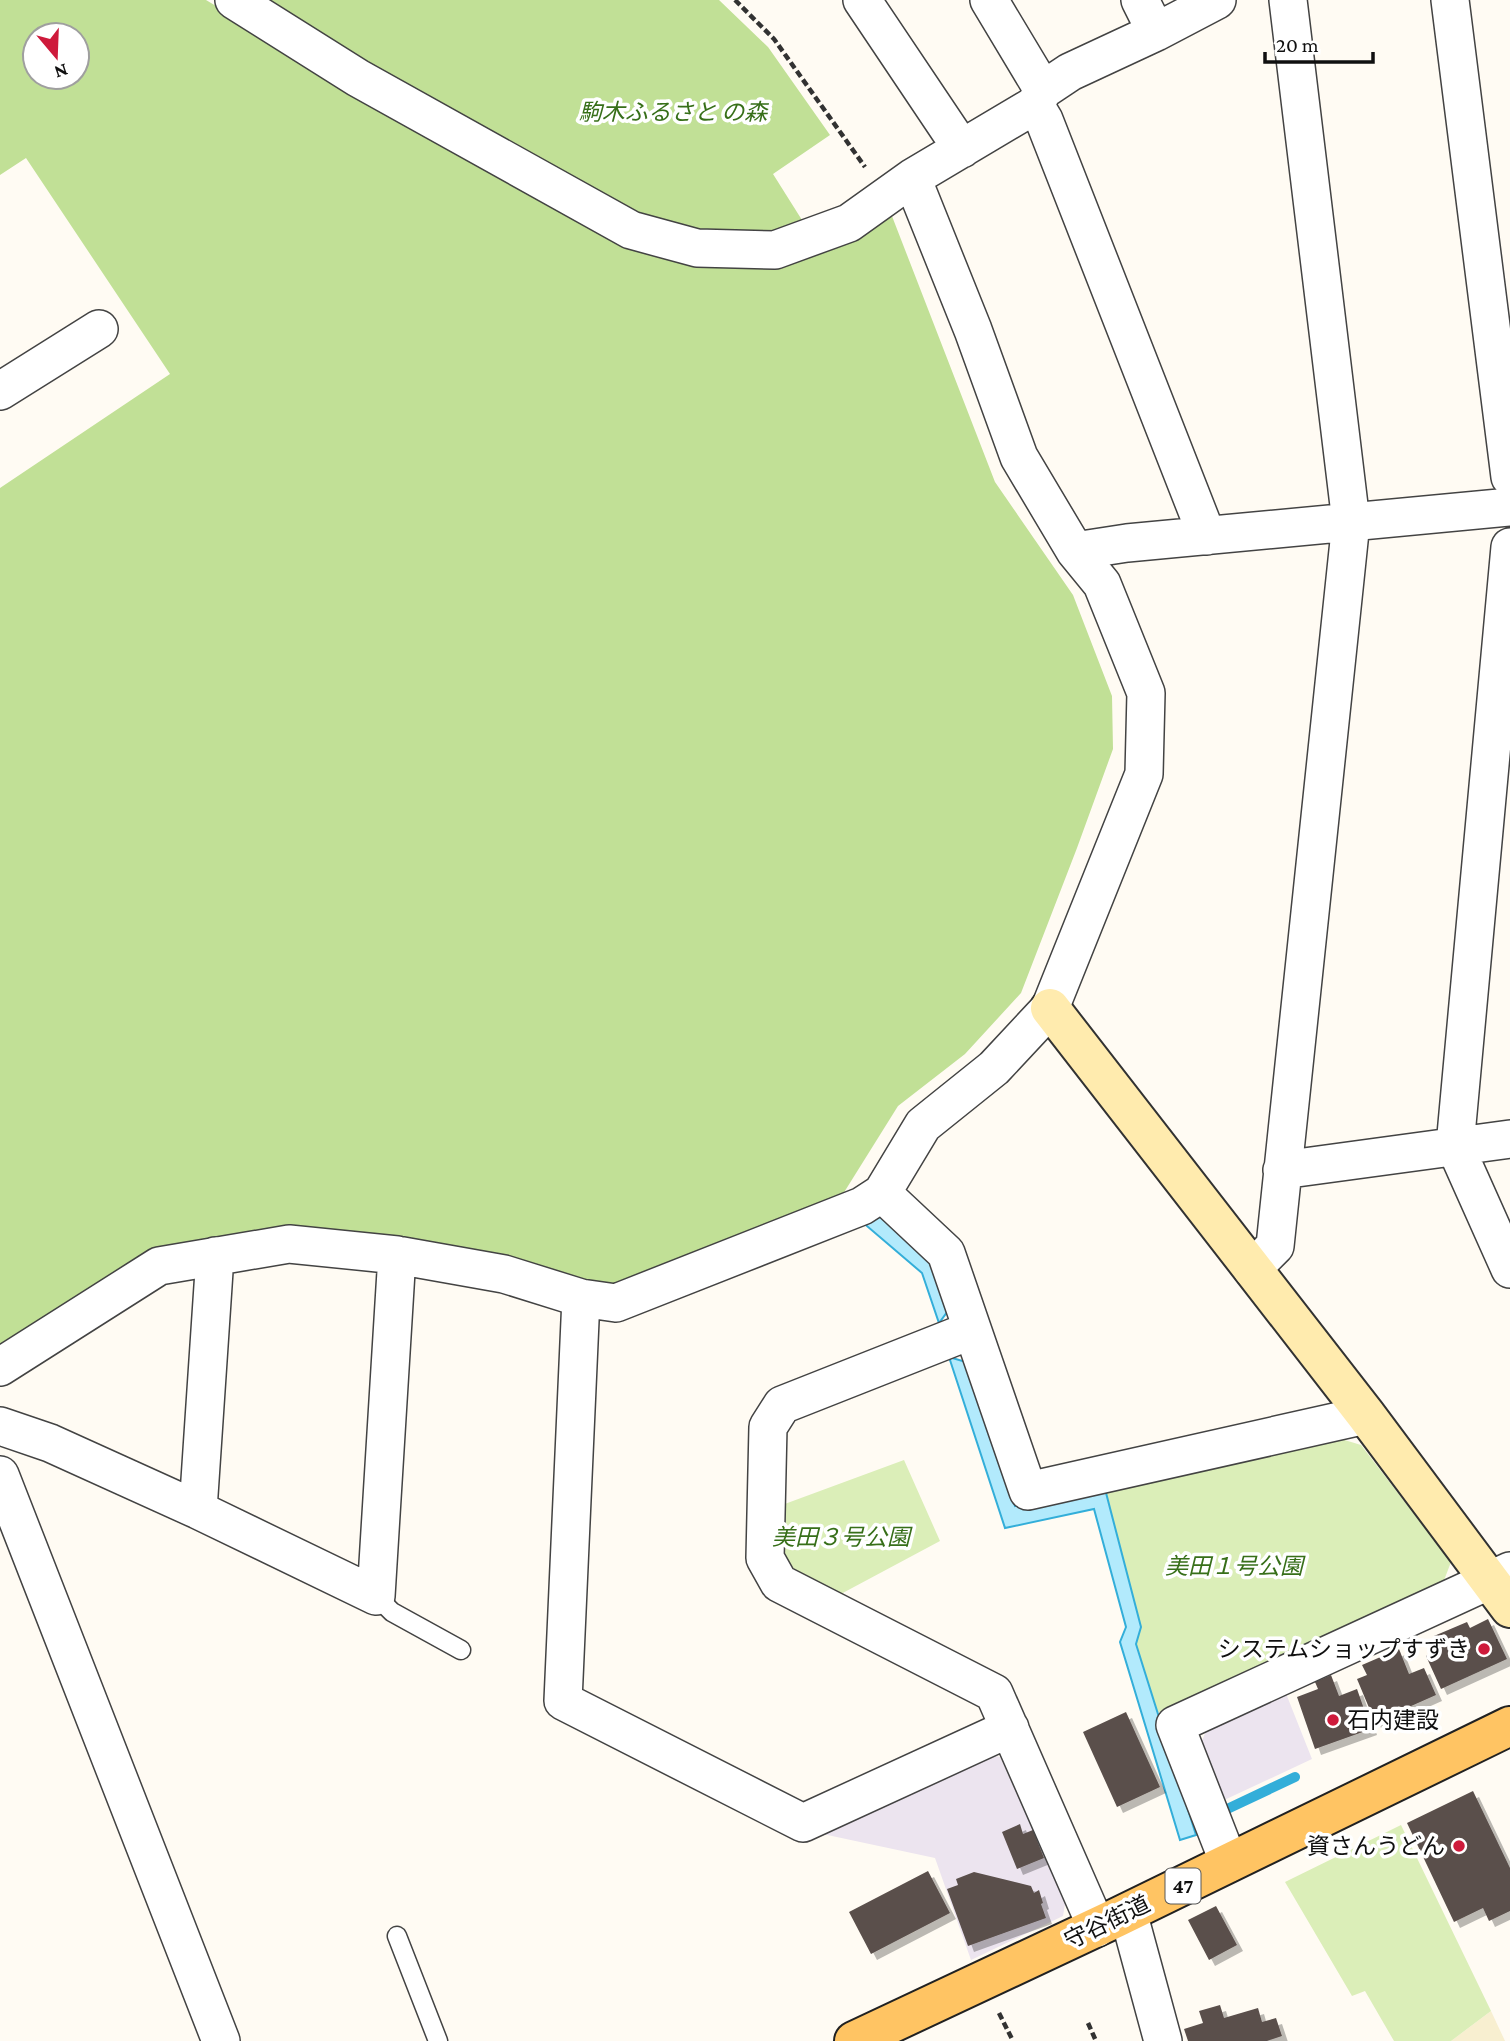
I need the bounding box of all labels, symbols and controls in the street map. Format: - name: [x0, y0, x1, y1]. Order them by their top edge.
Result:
- north arrow: [21, 21, 91, 91]
- scale bar: [1265, 21, 1374, 65]
- text: 20 m: [1276, 33, 1319, 57]
- text: N: [52, 60, 71, 84]
- park label: 駒木ふるさと の森: [579, 99, 769, 125]
- park label: 美田３号公園: [772, 1524, 913, 1550]
- park label: 美田１号公園: [1165, 1553, 1306, 1579]
- place label: システムショップすずき: [1218, 1636, 1470, 1662]
- marker: システムショップすずき: [1476, 1641, 1492, 1657]
- place label: 石内建設: [1347, 1707, 1439, 1733]
- marker: 石内建設: [1325, 1712, 1341, 1728]
- place label: 資さんうどん: [1307, 1833, 1445, 1859]
- marker: 資さんうどん: [1451, 1838, 1467, 1854]
- road number: 47: [1166, 1868, 1200, 1904]
- street label: 守谷街道: [1060, 1890, 1154, 1954]

